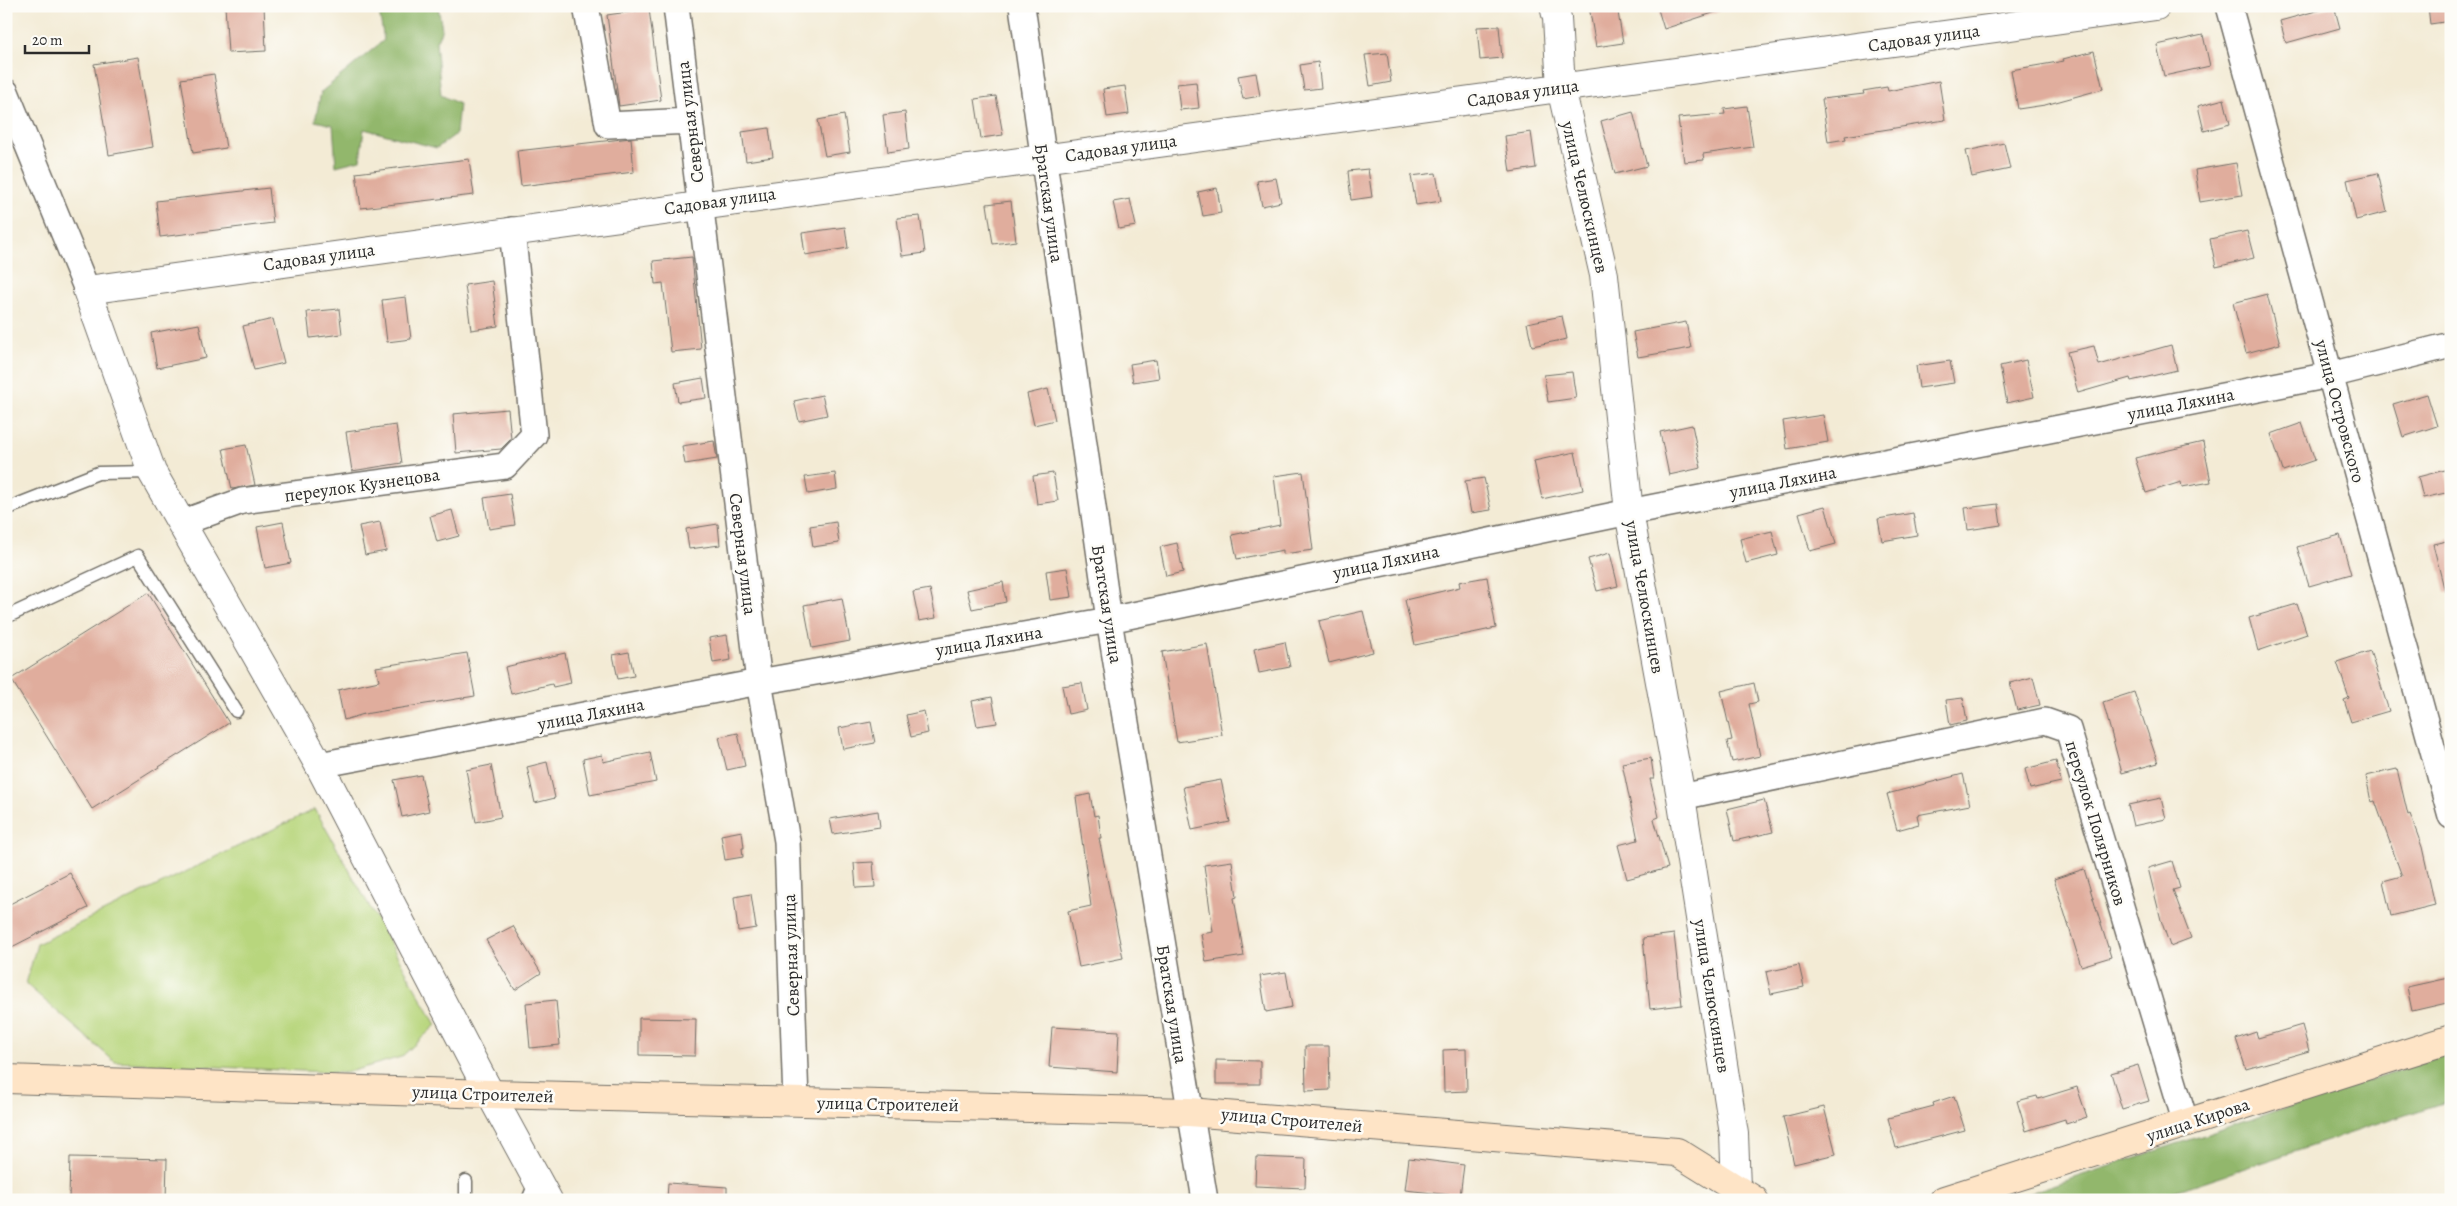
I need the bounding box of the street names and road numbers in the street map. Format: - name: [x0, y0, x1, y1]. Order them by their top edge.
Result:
- street label: Садовая улица: [1867, 18, 1982, 58]
- street label: Северная улица: [671, 59, 709, 184]
- street label: Садовая улица: [1466, 73, 1581, 113]
- street label: улица Челюскинцев: [1556, 118, 1614, 275]
- street label: Садовая улица: [1064, 128, 1179, 168]
- street label: Братская улица: [1029, 142, 1069, 265]
- street label: Садовая улица: [663, 181, 778, 221]
- street label: Садовая улица: [262, 237, 377, 277]
- street label: улица Островского: [2309, 336, 2371, 485]
- street label: улица Ляхина: [2125, 382, 2237, 426]
- street label: улица Ляхина: [1727, 460, 1839, 504]
- street label: переулок Кузнецова: [283, 462, 442, 508]
- street label: Северная улица: [724, 492, 762, 617]
- street label: улица Челюскинцев: [1620, 518, 1670, 676]
- street label: улица Ляхина: [1330, 539, 1442, 585]
- street label: Братская улица: [1086, 543, 1128, 666]
- street label: улица Ляхина: [933, 620, 1045, 662]
- street label: улица Ляхина: [535, 692, 647, 736]
- street label: переулок Полярников: [2059, 737, 2133, 909]
- street label: Северная улица: [777, 893, 805, 1017]
- street label: улица Челюскинцев: [1688, 916, 1736, 1075]
- street label: Братская улица: [1151, 943, 1193, 1066]
- street label: улица Строителей: [411, 1079, 554, 1108]
- street label: улица Строителей: [816, 1091, 959, 1117]
- street label: улица Кирова: [2142, 1092, 2253, 1148]
- street label: улица Строителей: [1219, 1102, 1364, 1138]

